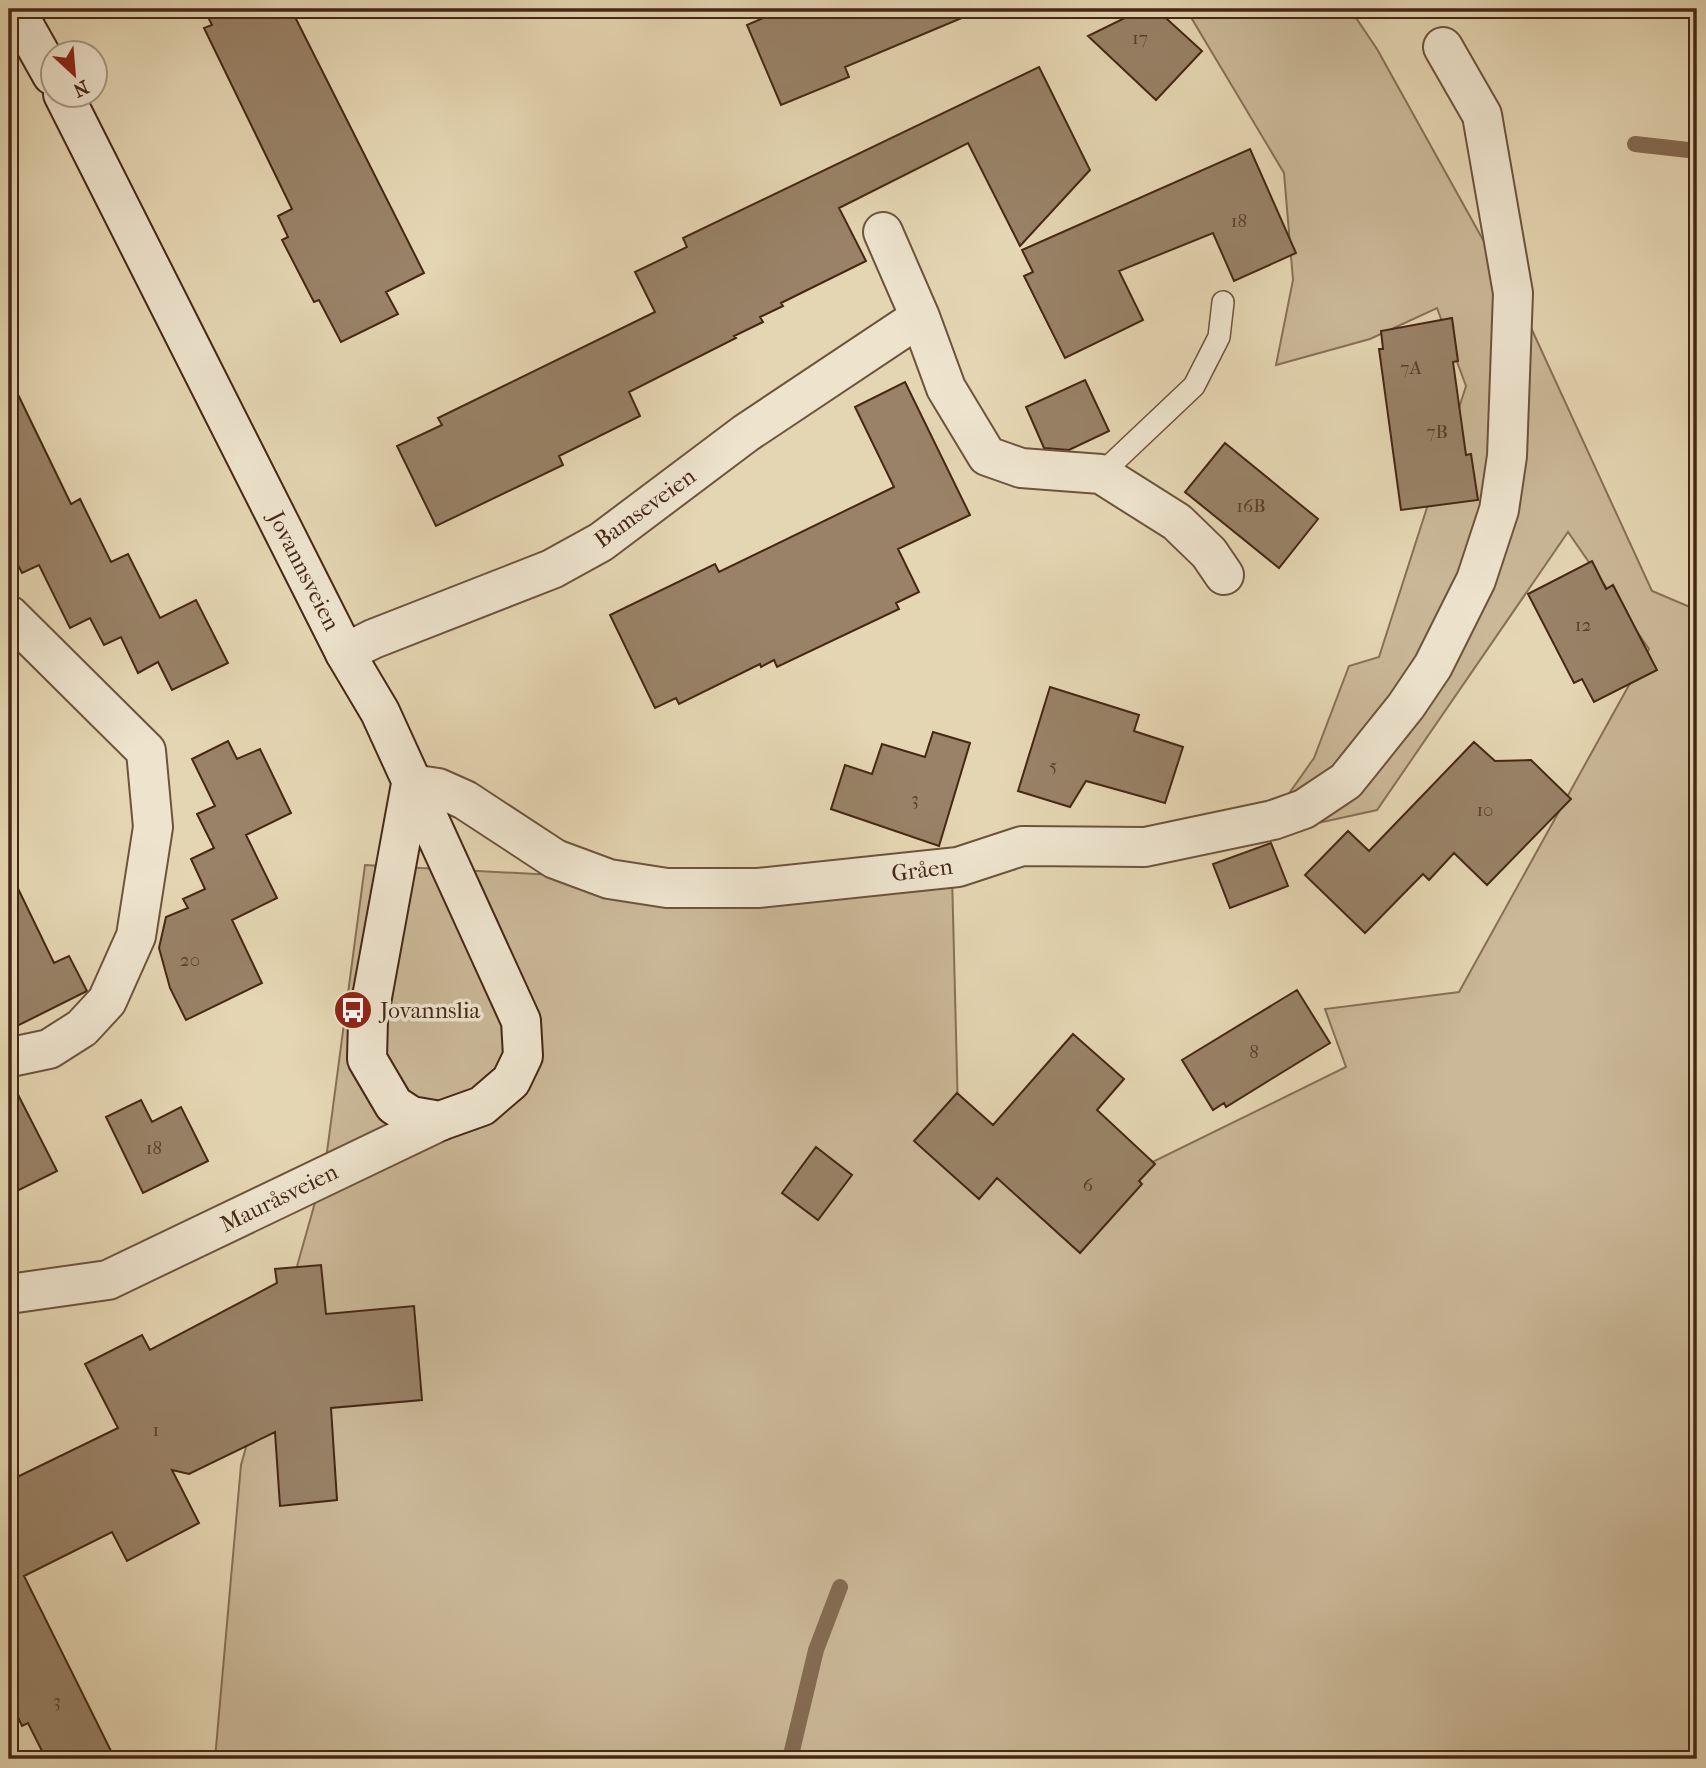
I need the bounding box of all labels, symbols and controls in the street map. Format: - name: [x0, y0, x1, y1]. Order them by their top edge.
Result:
- house number: 17: [1132, 27, 1148, 49]
- north arrow: [38, 38, 108, 108]
- text: N: [69, 75, 92, 102]
- house number: 18: [1231, 210, 1247, 232]
- house number: 7A: [1400, 357, 1422, 379]
- house number: 7B: [1426, 421, 1448, 443]
- street label: Bamseveien: [589, 462, 701, 554]
- house number: 16B: [1236, 495, 1266, 517]
- street label: Jovannsveien: [261, 505, 346, 636]
- house number: 12: [1575, 614, 1592, 636]
- house number: 5: [1049, 755, 1057, 777]
- house number: 3: [911, 788, 919, 810]
- house number: 10: [1476, 799, 1494, 821]
- street label: Gråen: [890, 853, 955, 887]
- house number: 20: [180, 949, 200, 971]
- bus stop icon: Jovannslia: [332, 989, 374, 1031]
- place label: Jovannslia: [378, 997, 481, 1024]
- house number: 8: [1249, 1041, 1259, 1063]
- house number: 18: [146, 1137, 162, 1159]
- street label: Mauråsveien: [216, 1158, 343, 1238]
- house number: 6: [1083, 1174, 1094, 1196]
- house number: 1: [153, 1419, 159, 1441]
- house number: 3: [53, 1690, 61, 1712]

